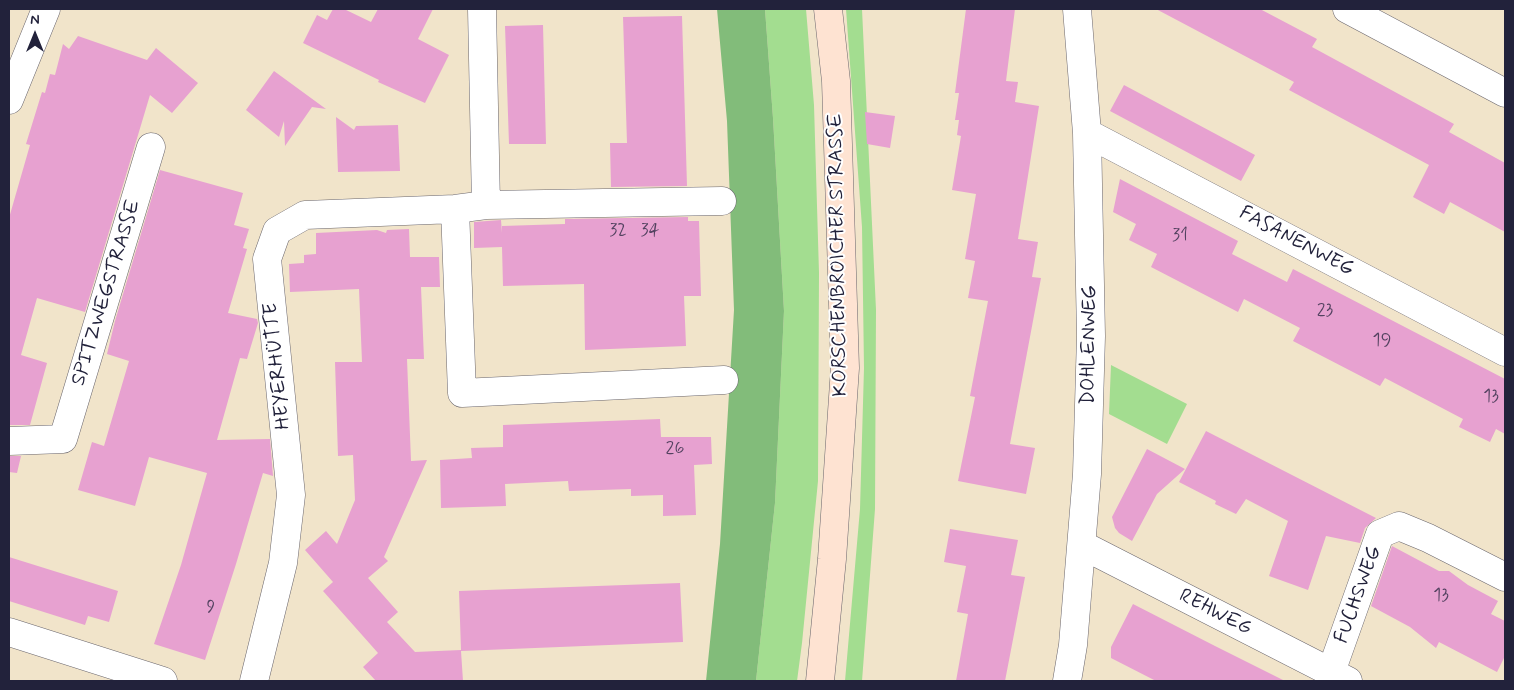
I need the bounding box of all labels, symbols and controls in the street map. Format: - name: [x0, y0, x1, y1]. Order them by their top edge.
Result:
- north arrow: [10, 10, 60, 60]
- text: N: [30, 11, 40, 29]
- street label: KORSCHENBROICHER STRASSE: [825, 113, 853, 397]
- street label: SPITZWEGSTRASSE: [67, 197, 147, 389]
- street label: FASANENWEG: [1235, 202, 1357, 282]
- house number: 32: [609, 220, 627, 242]
- house number: 34: [640, 220, 660, 242]
- house number: 31: [1172, 225, 1188, 247]
- street label: DOHLENWEG: [1077, 285, 1103, 405]
- house number: 23: [1317, 300, 1333, 322]
- street label: HEYERHÜTTE: [259, 301, 297, 431]
- house number: 19: [1373, 330, 1391, 352]
- house number: 13: [1483, 386, 1499, 408]
- house number: 26: [666, 438, 684, 460]
- street label: FUCHSWEG: [1330, 543, 1388, 647]
- street label: REHWEG: [1175, 584, 1255, 642]
- house number: 13: [1433, 585, 1449, 607]
- house number: 9: [207, 597, 215, 619]

